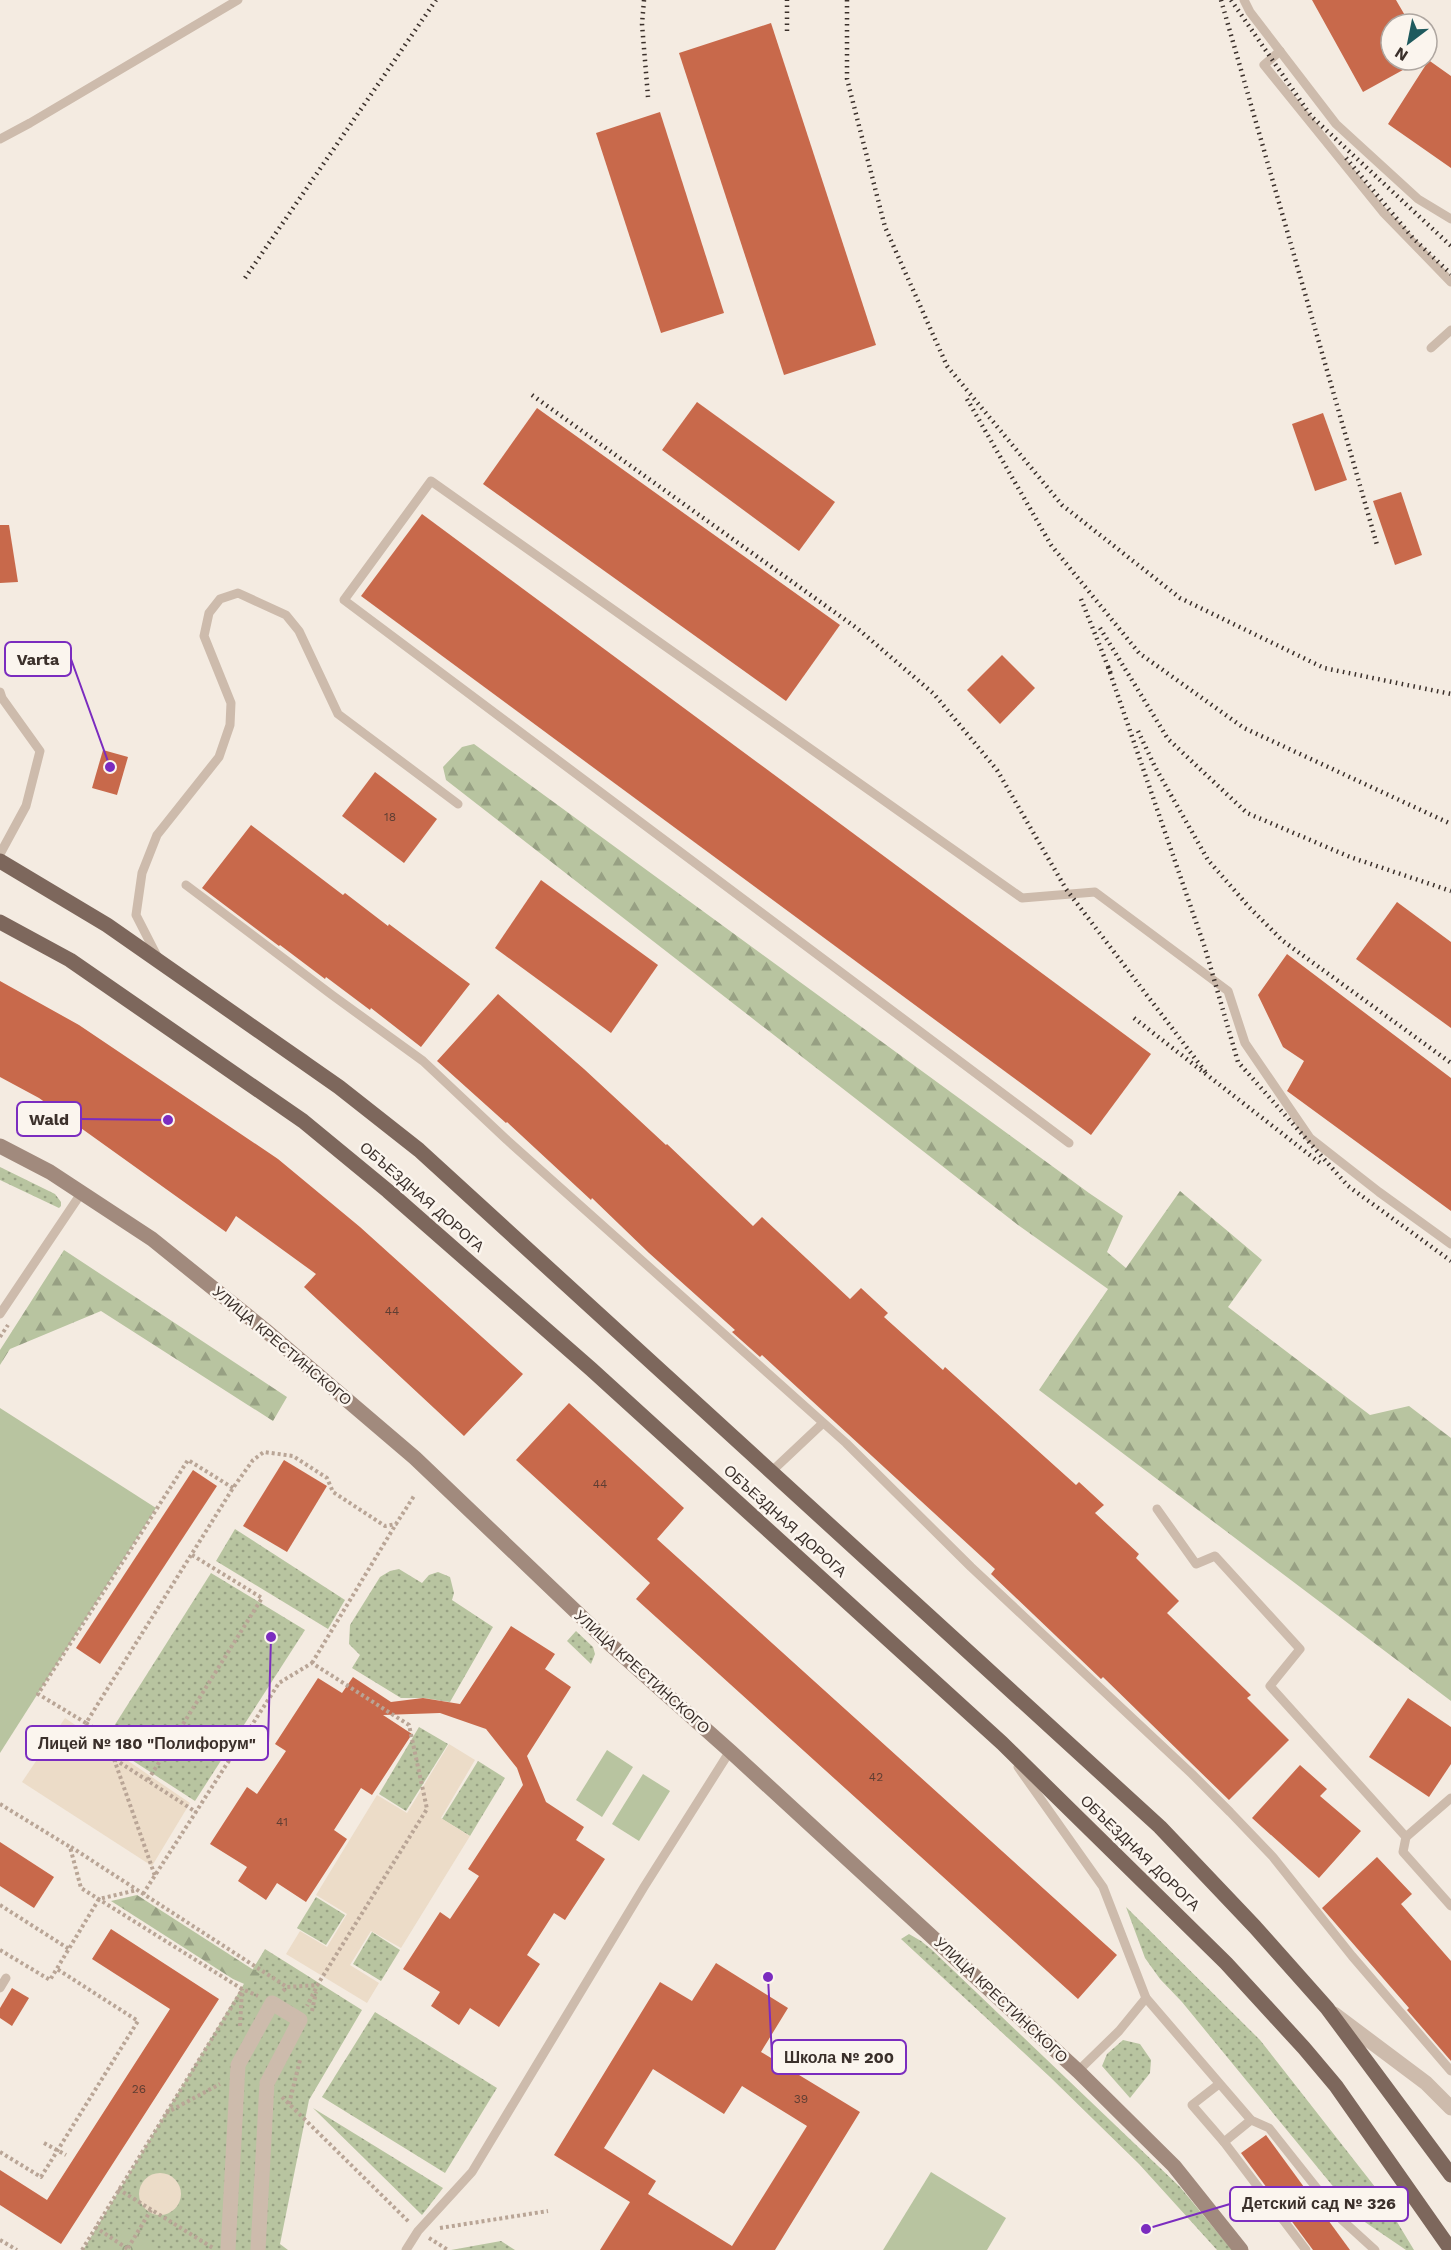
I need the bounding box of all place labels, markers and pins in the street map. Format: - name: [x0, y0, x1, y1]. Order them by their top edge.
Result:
- callout: Varta: [5, 642, 71, 676]
- callout: Wald: [17, 1102, 81, 1136]
- callout: Лицей № 180 "Полифорум": [26, 1726, 268, 1760]
- callout: Школа № 200: [772, 2040, 906, 2074]
- callout: Детский сад № 326: [1230, 2187, 1408, 2221]

